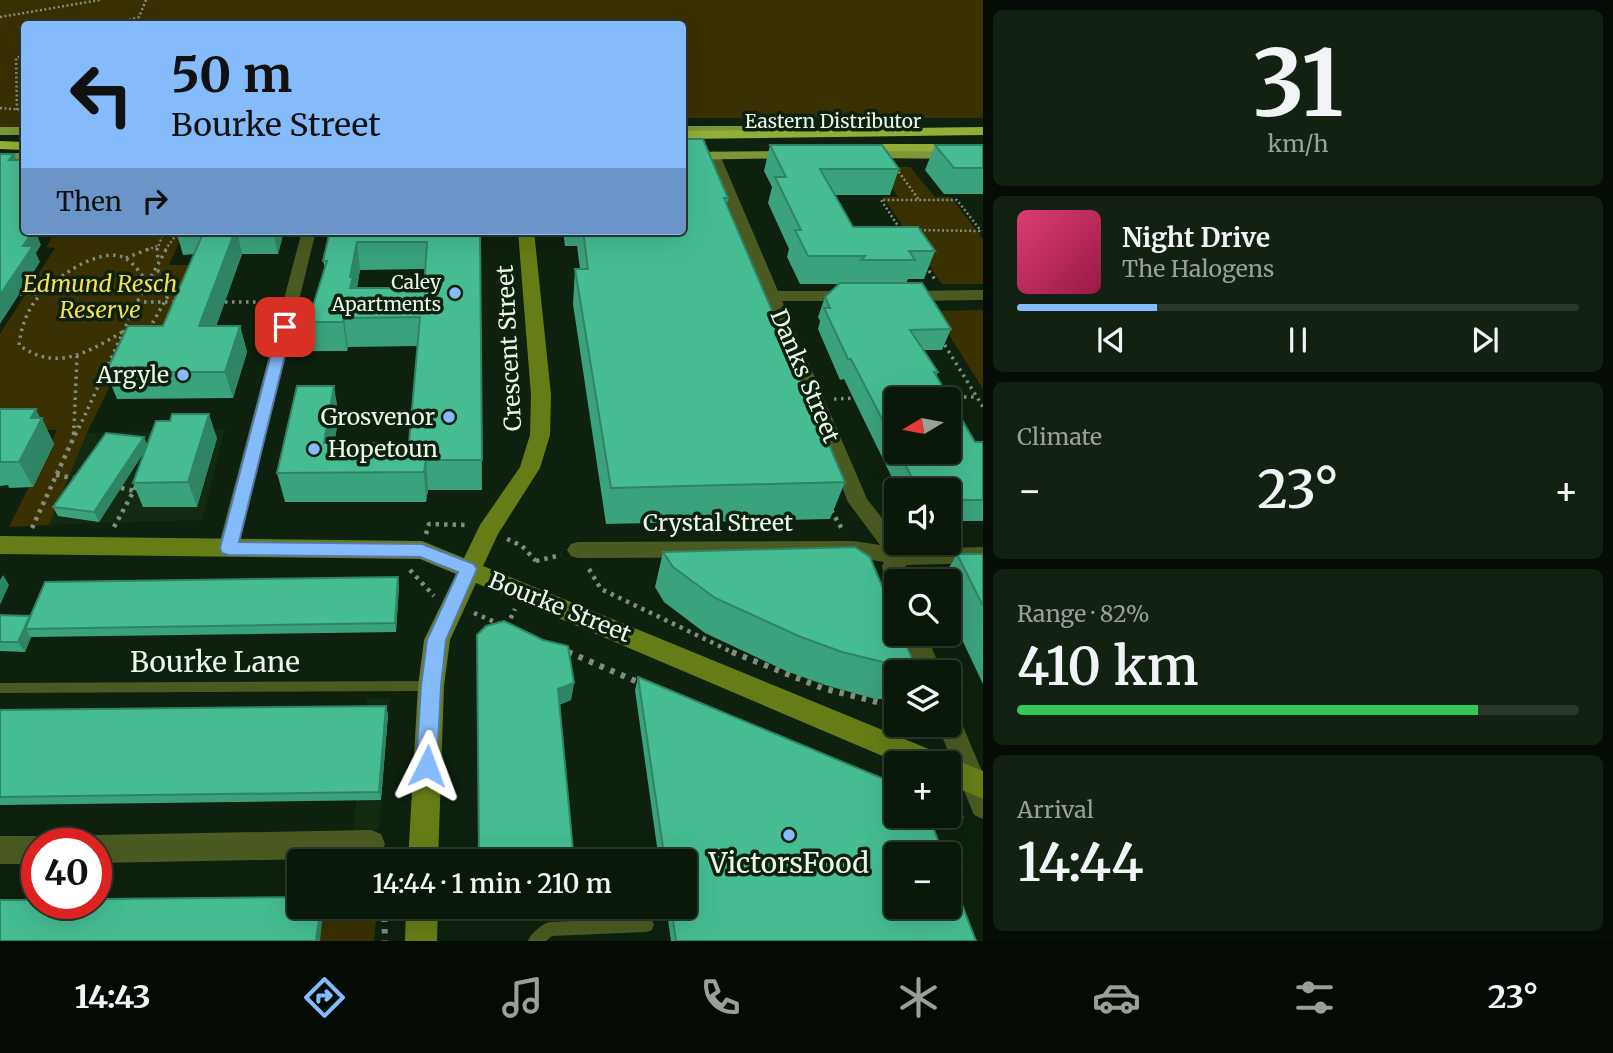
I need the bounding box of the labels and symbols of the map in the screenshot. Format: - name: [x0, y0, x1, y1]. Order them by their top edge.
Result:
- street label: Eastern Distributor: [745, 109, 922, 133]
- street label: Crescent Street: [490, 264, 527, 432]
- park label: Edmund Resch Reserve: [23, 269, 177, 324]
- place label: Caley Apartments: [331, 270, 441, 316]
- marker: Caley Apartments: [447, 285, 463, 301]
- pin: [255, 297, 315, 357]
- street label: Danks Street: [764, 305, 847, 447]
- place label: Argyle: [95, 360, 169, 389]
- marker: Argyle: [175, 367, 191, 383]
- north arrow: [884, 387, 961, 464]
- place label: Grosvenor: [321, 402, 435, 431]
- marker: Grosvenor: [441, 409, 457, 425]
- place label: Hopetoun: [328, 434, 438, 463]
- marker: Hopetoun: [306, 441, 322, 457]
- street label: Crystal Street: [643, 508, 793, 537]
- street label: Bourke Street: [485, 565, 636, 648]
- street label: Bourke Lane: [130, 644, 300, 680]
- position arrow: [390, 729, 464, 803]
- marker: VictorsFood: [781, 827, 797, 843]
- speed limit sign: 40: [21, 828, 112, 919]
- place label: VictorsFood: [708, 845, 869, 881]

